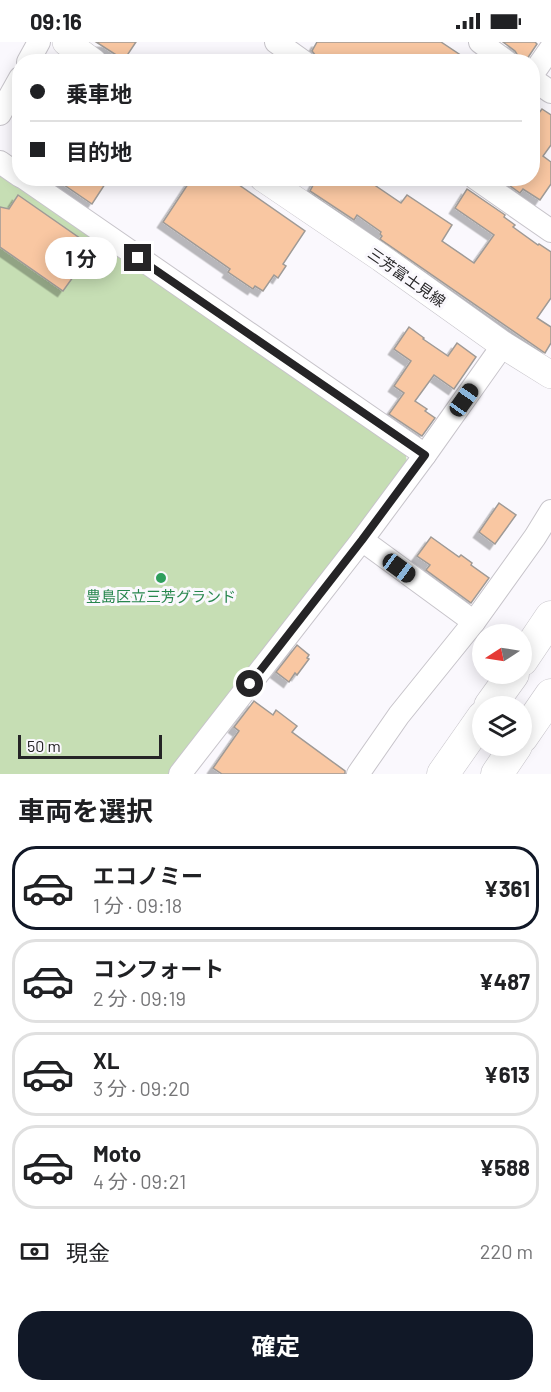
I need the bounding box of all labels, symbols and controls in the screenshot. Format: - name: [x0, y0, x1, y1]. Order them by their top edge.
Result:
- text: 09:16: [30, 8, 82, 34]
- text: 乗車地: [66, 80, 132, 106]
- text: 目的地: [66, 138, 132, 164]
- callout: 1 分: [45, 237, 117, 279]
- route end: [124, 244, 151, 271]
- street label: 三芳富士見線: [365, 244, 449, 310]
- text: 1 分: [65, 246, 97, 270]
- car: [446, 380, 482, 420]
- car: [379, 550, 419, 586]
- marker: 豊島区立三芳グランド: [154, 571, 168, 585]
- place label: 豊島区立三芳グランド: [86, 587, 236, 605]
- north arrow: [472, 624, 532, 684]
- map controls: [472, 624, 532, 756]
- route start: [236, 670, 263, 697]
- button: layers: [472, 696, 532, 756]
- scale bar: [18, 732, 162, 760]
- text: 50 m: [27, 736, 61, 755]
- text: 車両を選択: [18, 794, 153, 826]
- icon: car: [21, 861, 75, 915]
- text: エコノミー: [93, 862, 203, 888]
- text: ¥361: [484, 875, 530, 901]
- text: 1 分 · 09:18: [93, 893, 182, 917]
- icon: car: [21, 954, 75, 1008]
- text: コンフォート: [93, 955, 224, 981]
- text: ¥487: [479, 968, 530, 994]
- text: 2 分 · 09:19: [93, 986, 186, 1010]
- icon: car: [21, 1047, 75, 1101]
- text: XL: [93, 1047, 119, 1073]
- text: ¥613: [484, 1061, 530, 1087]
- text: 3 分 · 09:20: [93, 1076, 190, 1100]
- icon: car: [21, 1140, 75, 1194]
- text: Moto: [93, 1140, 141, 1166]
- text: ¥588: [479, 1154, 530, 1180]
- text: 4 分 · 09:21: [93, 1169, 186, 1193]
- icon: cash: [18, 1235, 51, 1268]
- text: 現金: [66, 1239, 110, 1265]
- text: 220 m: [480, 1239, 533, 1263]
- button: 確定: [18, 1311, 533, 1380]

